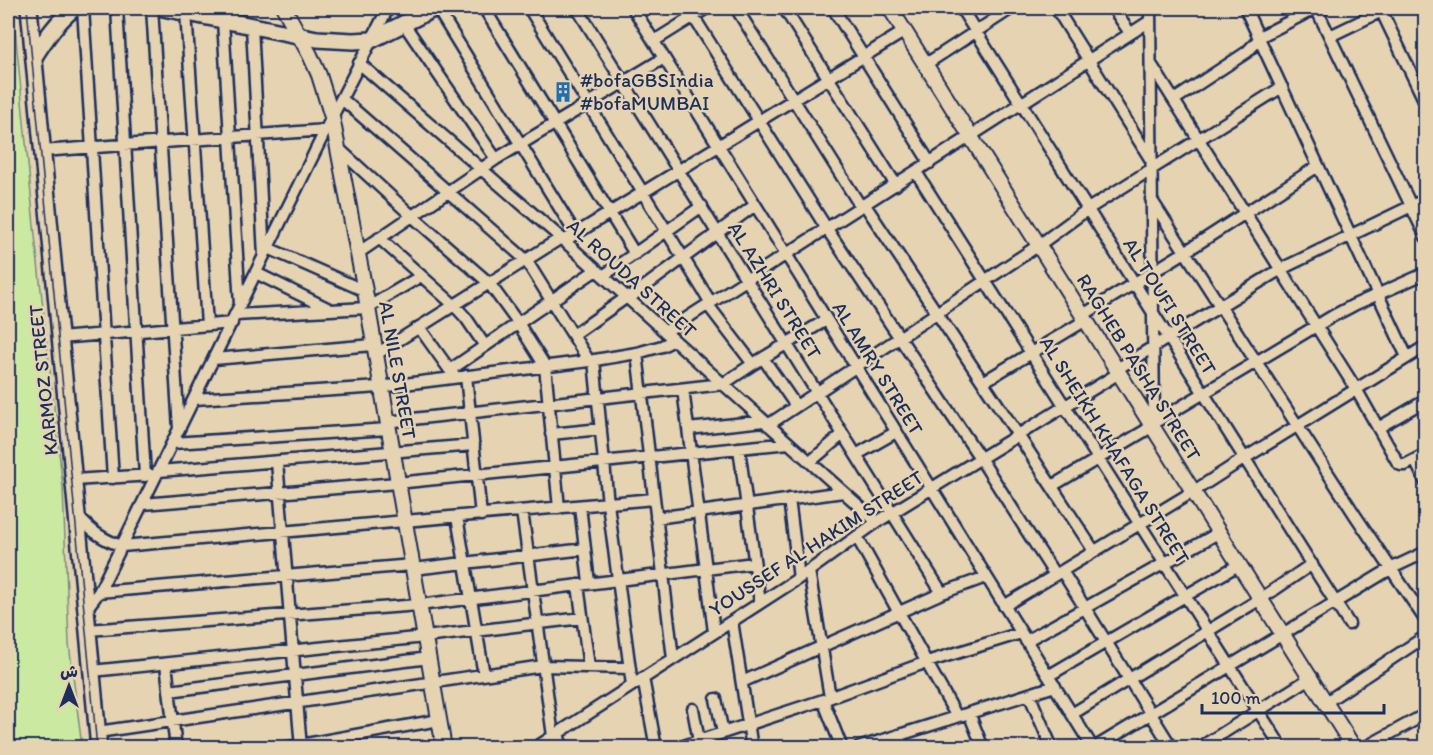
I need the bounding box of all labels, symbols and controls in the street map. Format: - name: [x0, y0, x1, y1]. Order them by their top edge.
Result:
- place label: #bofaGBSIndia #bofaMUMBAI: [580, 68, 714, 115]
- building icon: #bofaGBSIndia #bofaMUMBAI: [551, 80, 575, 104]
- street label: AL ROUDA STREET: [562, 213, 702, 343]
- street label: AL AZHRI STREET: [723, 217, 827, 363]
- street label: AL TOUFI STREET: [1118, 233, 1222, 379]
- street label: RAGHEB PASHA STREET: [1072, 269, 1206, 465]
- street label: AL AMRY STREET: [827, 297, 929, 439]
- street label: AL NILE STREET: [374, 299, 422, 441]
- street label: KARMOZ STREET: [23, 303, 63, 457]
- street label: AL SHEIKH KHAFAGA STREET: [1035, 332, 1195, 568]
- street label: YOUSSEF AL HAKIM STREET: [704, 465, 928, 621]
- north arrow: [39, 656, 99, 716]
- text: ش: [60, 662, 78, 681]
- scale bar: [1202, 677, 1384, 715]
- text: 100 m: [1211, 687, 1261, 709]

